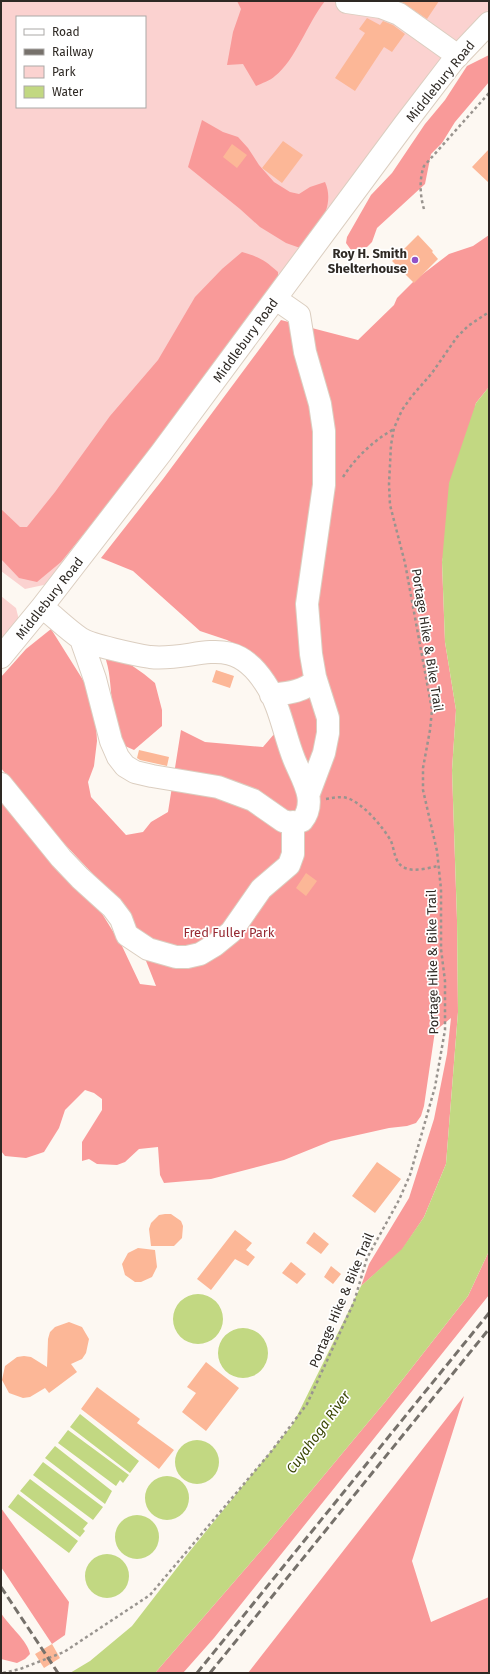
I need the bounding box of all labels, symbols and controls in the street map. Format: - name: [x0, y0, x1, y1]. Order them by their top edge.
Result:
- legend: [16, 16, 146, 108]
- text: Road: [52, 25, 80, 39]
- street label: Middlebury Road: [403, 38, 478, 125]
- text: Railway: [52, 45, 93, 59]
- text: Park: [52, 65, 76, 79]
- text: Water: [52, 85, 84, 99]
- place label: Roy H. Smith Shelterhouse: [328, 246, 407, 276]
- marker: Roy H. Smith Shelterhouse: [410, 255, 420, 265]
- street label: Middlebury Road: [210, 295, 281, 385]
- street label: Middlebury Road: [13, 554, 86, 642]
- street label: Portage Hike & Bike Trail: [409, 567, 446, 713]
- street label: Portage Hike & Bike Trail: [424, 889, 441, 1035]
- park label: Fred Fuller Park: [183, 925, 275, 940]
- street label: Portage Hike & Bike Trail: [306, 1230, 377, 1370]
- water label: Cuyahoga River: [283, 1387, 354, 1477]

